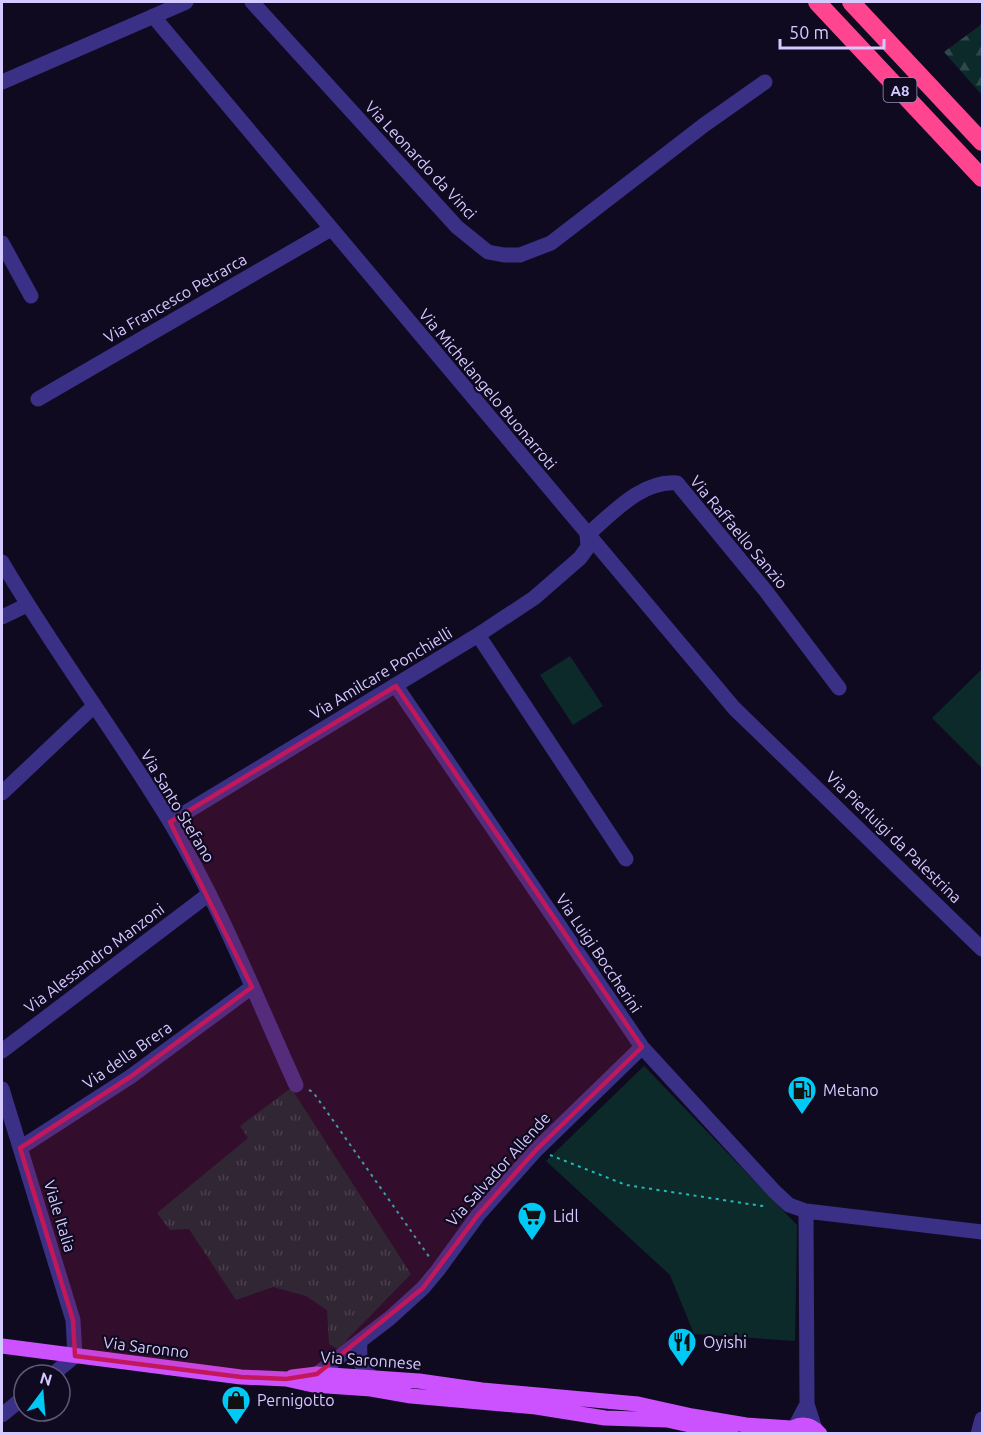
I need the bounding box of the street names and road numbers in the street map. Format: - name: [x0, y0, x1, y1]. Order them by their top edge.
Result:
- road number: A8: [884, 78, 916, 102]
- street label: Via Leonardo da Vinci: [362, 97, 480, 223]
- street label: Via Francesco Petrarca: [100, 250, 250, 346]
- street label: Via Michelangelo Buonarroti: [415, 305, 561, 473]
- street label: Via Raffaello Sanzio: [687, 472, 791, 592]
- street label: Via Amilcare Ponchielli: [307, 623, 455, 723]
- street label: Via Santo Stefano: [137, 747, 219, 865]
- street label: Via Pierluigi da Palestrina: [823, 768, 965, 906]
- street label: Via Luigi Boccherini: [552, 890, 646, 1016]
- street label: Via Alessandro Manzoni: [21, 900, 167, 1016]
- street label: Via della Brera: [79, 1018, 175, 1092]
- street label: Via Salvador Allende: [442, 1108, 554, 1230]
- street label: Viale Italia: [41, 1178, 79, 1254]
- street label: Via Saronno: [102, 1333, 190, 1361]
- street label: Via Saronnese: [320, 1347, 422, 1373]

